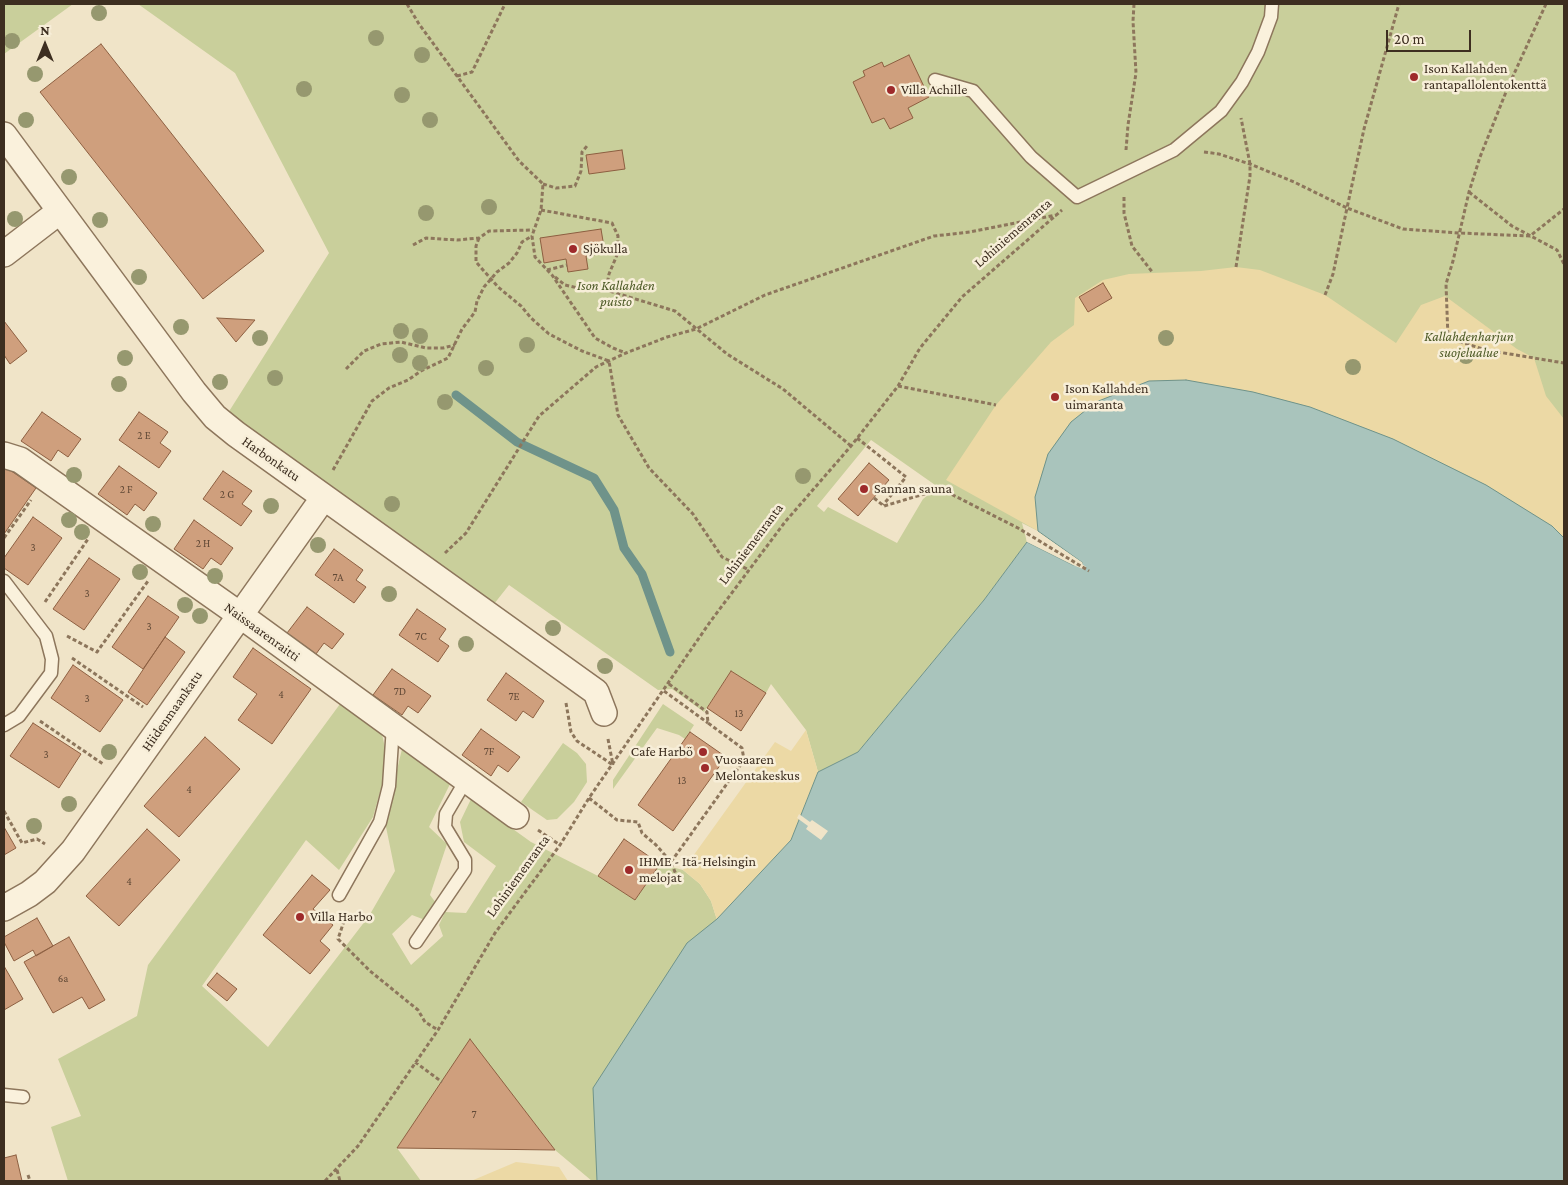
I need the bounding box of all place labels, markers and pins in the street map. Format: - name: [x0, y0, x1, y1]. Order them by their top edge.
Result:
- place label: Ison Kallahden rantapallolentokenttä: [1424, 61, 1547, 94]
- marker: Ison Kallahden rantapallolentokenttä: [1408, 71, 1420, 83]
- place label: Villa Achille: [901, 82, 967, 98]
- marker: Villa Achille: [885, 84, 897, 96]
- place label: Sjökulla: [583, 241, 628, 257]
- marker: Sjökulla: [567, 243, 579, 255]
- place label: Ison Kallahden uimaranta: [1065, 381, 1149, 414]
- marker: Ison Kallahden uimaranta: [1049, 391, 1061, 403]
- place label: Sannan sauna: [874, 481, 952, 497]
- marker: Sannan sauna: [858, 483, 870, 495]
- place label: Cafe Harbö: [631, 744, 693, 760]
- marker: Cafe Harbö: [697, 746, 709, 758]
- place label: Vuosaaren Melontakeskus: [715, 752, 800, 784]
- marker: Vuosaaren Melontakeskus: [699, 762, 711, 774]
- place label: IHME - Itä-Helsingin melojat: [639, 854, 756, 886]
- marker: IHME - Itä-Helsingin melojat: [623, 864, 635, 876]
- place label: Villa Harbo: [310, 909, 373, 925]
- marker: Villa Harbo: [294, 911, 306, 923]

